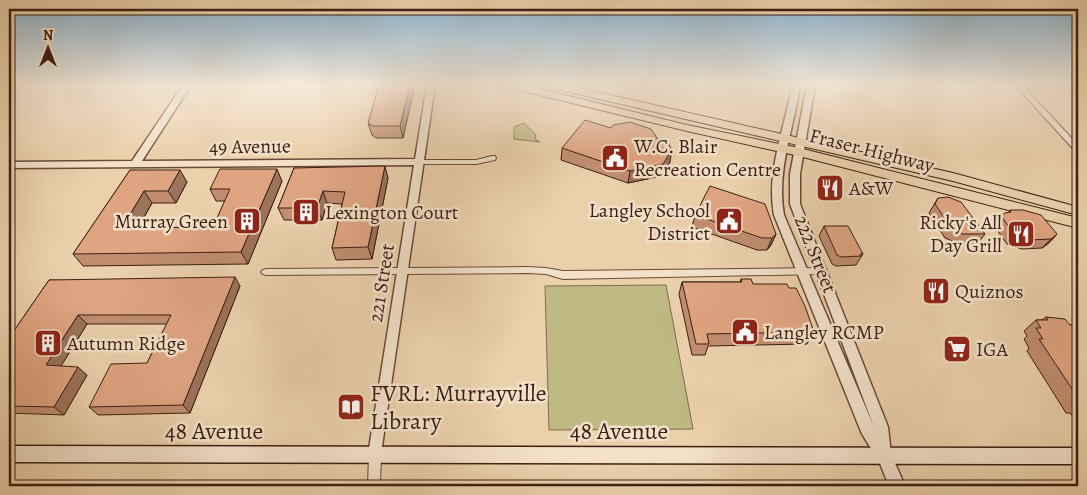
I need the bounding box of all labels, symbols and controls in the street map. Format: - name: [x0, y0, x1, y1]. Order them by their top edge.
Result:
- north arrow: [22, 22, 72, 72]
- text: N: [43, 26, 53, 45]
- street label: Fraser Highway: [807, 122, 938, 179]
- street label: 49 Avenue: [209, 132, 291, 161]
- place label: W.C. Blair Recreation Centre: [633, 133, 781, 183]
- public building icon: W.C. Blair Recreation Centre: [600, 143, 630, 173]
- restaurant icon: A&W: [815, 173, 845, 203]
- place label: A&W: [848, 175, 894, 202]
- building icon: Lexington Court: [291, 197, 321, 227]
- place label: Langley School District: [589, 197, 710, 247]
- place label: Lexington Court: [325, 199, 459, 226]
- building icon: Murray Green: [232, 206, 262, 236]
- public building icon: Langley School District: [714, 206, 744, 236]
- place label: Murray Green: [114, 208, 228, 235]
- place label: Ricky's All Day Grill: [919, 209, 1002, 259]
- street label: 222 Street: [788, 211, 843, 297]
- restaurant icon: Ricky's All Day Grill: [1006, 219, 1036, 249]
- street label: 221 Street: [362, 242, 401, 324]
- restaurant icon: Quiznos: [921, 276, 951, 306]
- place label: Quiznos: [955, 278, 1024, 305]
- public building icon: Langley RCMP: [730, 317, 760, 347]
- place label: Langley RCMP: [764, 319, 884, 346]
- building icon: Autumn Ridge: [33, 328, 63, 358]
- place label: Autumn Ridge: [66, 330, 185, 357]
- supermarket icon: IGA: [942, 334, 972, 364]
- place label: IGA: [976, 336, 1009, 363]
- place label: FVRL: Murrayville Library: [370, 377, 547, 437]
- library icon: FVRL: Murrayville Library: [336, 392, 366, 422]
- street label: 48 Avenue: [165, 415, 263, 447]
- street label: 48 Avenue: [570, 415, 668, 447]

